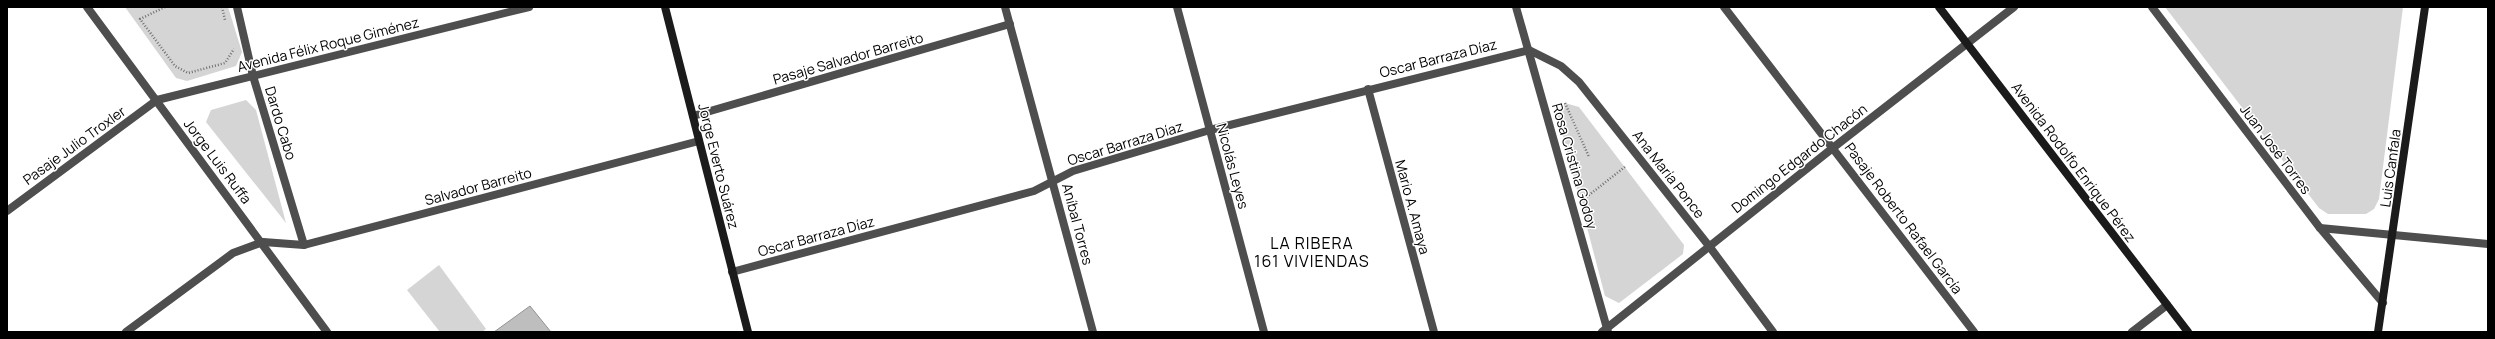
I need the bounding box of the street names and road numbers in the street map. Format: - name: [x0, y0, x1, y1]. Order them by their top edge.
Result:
- street label: Avenida Félix Roque Giménez: [235, 12, 421, 76]
- street label: Pasaje Salvador Barreito: [771, 27, 925, 89]
- street label: Oscar Barraza Díaz: [1377, 34, 1499, 82]
- street label: Avenida Rodolfo Enrique Pérez: [2008, 78, 2140, 246]
- street label: Dardo Cabo: [261, 84, 301, 162]
- street label: Domingo Edgardo Chacón: [1727, 99, 1871, 217]
- street label: Juan José Torres: [2236, 100, 2316, 198]
- street label: Pasaje Julio Troxler: [19, 101, 129, 189]
- street label: Jorge Everto Suárez: [694, 101, 744, 231]
- street label: Rosa Cristina Godoy: [1548, 101, 1602, 232]
- street label: Jorge Luis Ruffa: [180, 115, 256, 207]
- street label: Oscar Barraza Díaz: [1065, 116, 1185, 170]
- street label: Nicolás Leyes: [1212, 121, 1254, 211]
- street label: Ana María Ponce: [1629, 126, 1709, 222]
- street label: Luis Canfala: [2375, 128, 2405, 208]
- street label: Pasaje Roberto Rafael García: [1841, 138, 1967, 298]
- street label: Mario A. Amaya: [1391, 158, 1435, 256]
- street label: Salvador Barreito: [422, 163, 534, 209]
- street label: Aníbal Torres: [1058, 181, 1098, 267]
- street label: Oscar Barraza Díaz: [755, 211, 877, 261]

